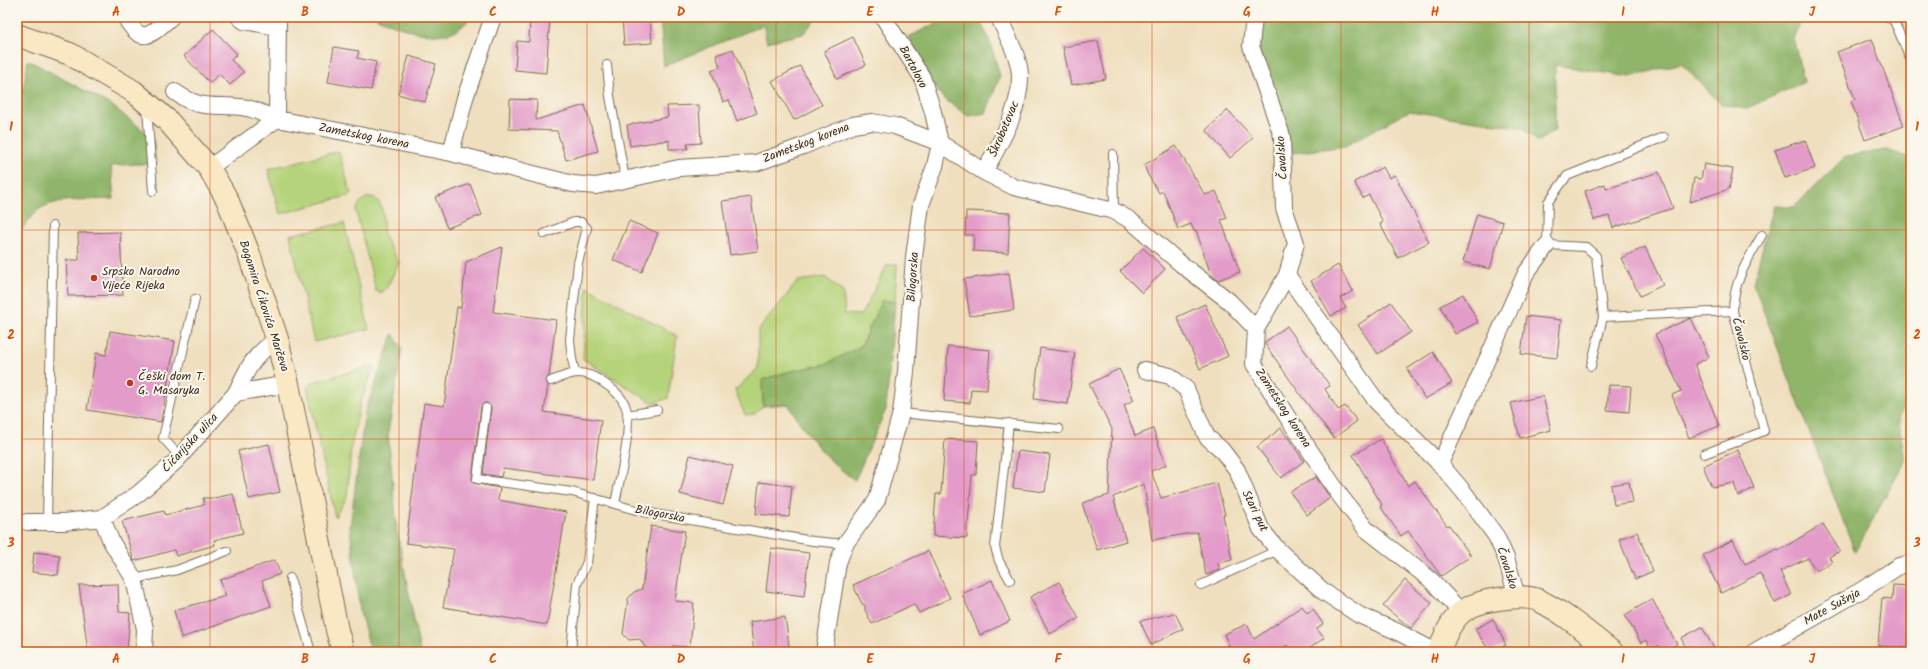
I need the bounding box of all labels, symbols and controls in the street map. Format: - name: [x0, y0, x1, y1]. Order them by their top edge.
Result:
- text: A: [112, 2, 120, 23]
- text: B: [301, 2, 309, 23]
- text: C: [489, 2, 497, 23]
- text: D: [677, 2, 686, 23]
- text: E: [866, 2, 874, 23]
- text: F: [1054, 2, 1062, 23]
- text: G: [1243, 2, 1251, 23]
- text: H: [1431, 2, 1440, 23]
- text: I: [1621, 2, 1625, 23]
- text: J: [1809, 2, 1816, 23]
- street label: Bartolovo: [894, 42, 932, 92]
- street label: Škrobotovac: [984, 98, 1024, 160]
- text: 1: [9, 117, 13, 138]
- text: 1: [1915, 117, 1919, 138]
- street label: Zametskog korena: [317, 118, 411, 154]
- street label: Zametskog korena: [760, 118, 853, 168]
- street label: Čavalsko: [1271, 136, 1293, 180]
- street label: Bogomira Ćikovića Marčeva: [234, 238, 294, 375]
- street label: Bilogorska: [902, 251, 924, 303]
- place label: Srpsko Narodno Vijeće Rijeka: [102, 262, 180, 295]
- marker: Srpsko Narodno Vijeće Rijeka: [89, 273, 99, 283]
- street label: Čavalsko: [1726, 315, 1756, 363]
- text: 2: [7, 325, 15, 346]
- text: 2: [1913, 325, 1921, 346]
- street label: Zametskog korena: [1250, 364, 1316, 452]
- place label: Češki dom T. G. Masaryka: [138, 367, 205, 400]
- marker: Češki dom T. G. Masaryka: [125, 378, 135, 388]
- street label: Ćićarijska ulica: [157, 409, 223, 477]
- street label: Stari put: [1237, 487, 1273, 535]
- street label: Bilogorska: [633, 500, 687, 528]
- text: 3: [6, 533, 15, 554]
- text: 3: [1912, 533, 1921, 554]
- street label: Čavalsko: [1491, 544, 1523, 592]
- street label: Mate Sušnja: [1800, 583, 1864, 630]
- text: A: [112, 649, 120, 669]
- text: B: [301, 649, 309, 669]
- text: C: [489, 649, 497, 669]
- text: D: [677, 649, 686, 669]
- text: E: [866, 649, 874, 669]
- text: F: [1054, 649, 1062, 669]
- text: G: [1243, 649, 1251, 669]
- text: H: [1431, 649, 1440, 669]
- text: I: [1621, 649, 1625, 669]
- text: J: [1809, 649, 1816, 669]

